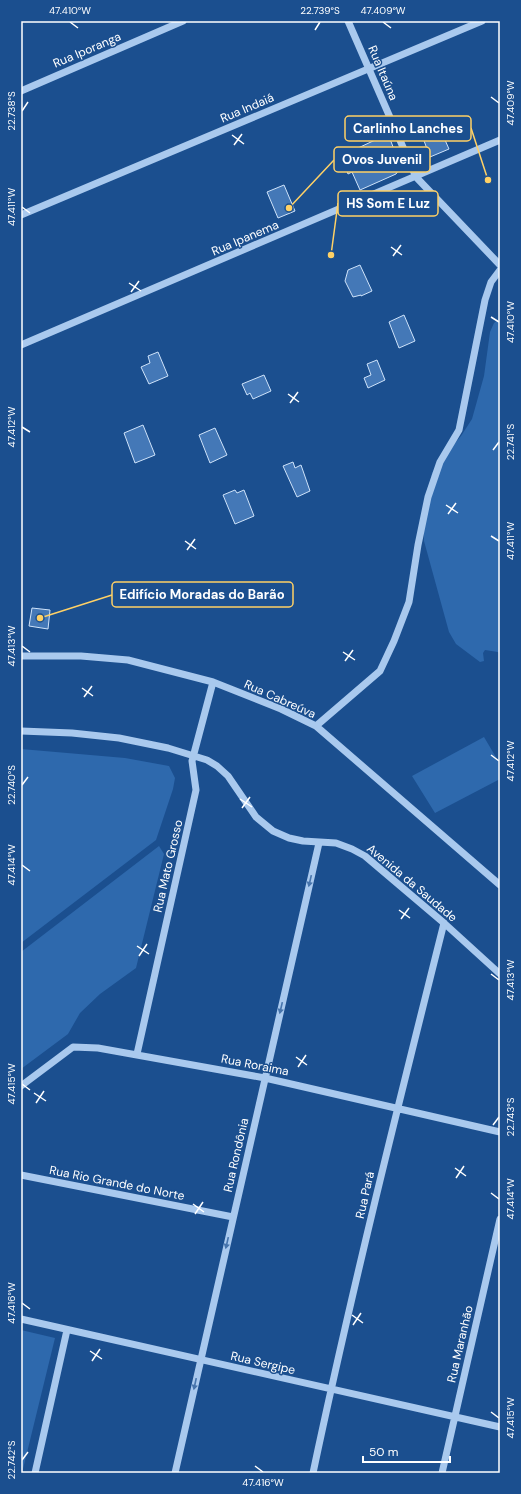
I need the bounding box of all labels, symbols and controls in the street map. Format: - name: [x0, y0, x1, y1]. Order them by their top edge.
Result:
- text: 47.410°W: [49, 4, 91, 17]
- text: 22.739°S: [300, 4, 340, 17]
- text: 47.409°W: [360, 4, 406, 17]
- street label: Rua Iporanga: [51, 29, 123, 71]
- street label: Rua Itaúna: [364, 43, 402, 103]
- text: 47.409°W: [504, 80, 517, 126]
- street label: Rua Indaiá: [218, 90, 276, 126]
- text: 22.738°S: [5, 91, 18, 131]
- callout: Carlinho Lanches: [345, 116, 471, 141]
- text: Carlinho Lanches: [353, 120, 463, 137]
- callout: Ovos Juvenil: [334, 147, 430, 172]
- text: Ovos Juvenil: [342, 151, 422, 168]
- text: 47.411°W: [5, 188, 18, 226]
- callout: HS Som E Luz: [338, 191, 438, 216]
- text: HS Som E Luz: [346, 195, 430, 212]
- street label: Rua Ipanema: [209, 217, 281, 259]
- text: 47.410°W: [504, 301, 517, 343]
- text: 47.412°W: [5, 406, 18, 447]
- text: 22.741°S: [504, 424, 517, 460]
- text: 47.411°W: [504, 522, 517, 560]
- callout: Edifício Moradas do Barão: [112, 582, 293, 607]
- text: Edifício Moradas do Barão: [119, 586, 285, 603]
- text: 47.413°W: [5, 625, 18, 667]
- street label: Rua Cabreúva: [242, 676, 318, 722]
- text: 47.412°W: [504, 740, 517, 781]
- text: 22.740°S: [5, 765, 18, 805]
- street label: Rua Mato Grosso: [150, 818, 186, 914]
- street label: Avenida da Saudade: [363, 840, 461, 926]
- text: 47.414°W: [5, 844, 18, 886]
- one-way arrow: [307, 875, 313, 887]
- text: 47.413°W: [504, 959, 517, 1001]
- one-way arrow: [278, 1001, 284, 1014]
- street label: Rua Roraima: [220, 1051, 290, 1079]
- text: 47.415°W: [5, 1063, 18, 1105]
- text: 22.743°S: [504, 1097, 517, 1137]
- street label: Rua Rondônia: [220, 1116, 252, 1194]
- street label: Rua Rio Grande do Norte: [48, 1162, 186, 1204]
- street label: Rua Pará: [352, 1170, 378, 1220]
- text: 47.414°W: [504, 1178, 517, 1220]
- one-way arrow: [223, 1237, 229, 1249]
- text: 47.416°W: [5, 1282, 18, 1324]
- street label: Rua Maranhão: [443, 1304, 477, 1384]
- street label: Rua Sergipe: [229, 1348, 297, 1378]
- one-way arrow: [191, 1378, 197, 1390]
- text: 47.415°W: [504, 1397, 517, 1439]
- scale bar: [363, 1438, 450, 1464]
- text: 22.742°S: [5, 1440, 18, 1480]
- text: 50 m: [369, 1444, 398, 1460]
- text: 47.416°W: [242, 1476, 284, 1489]

